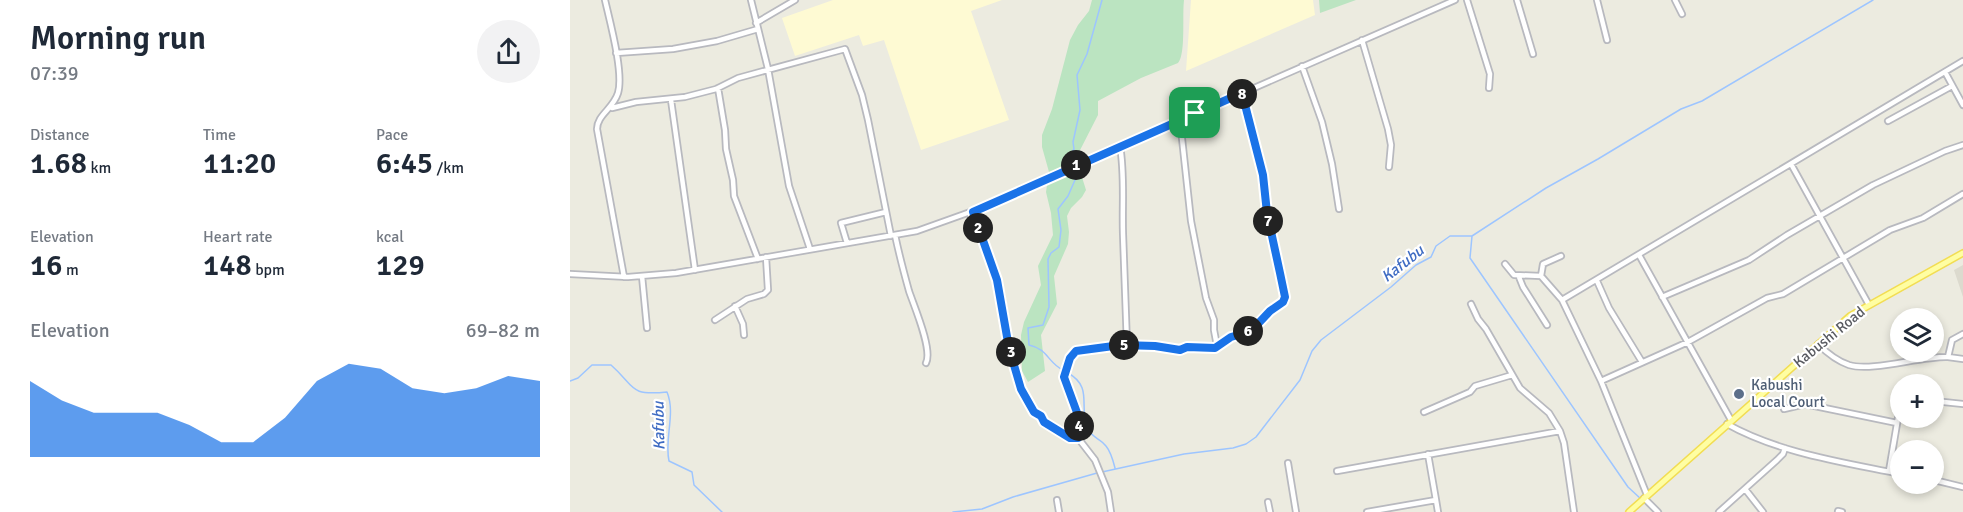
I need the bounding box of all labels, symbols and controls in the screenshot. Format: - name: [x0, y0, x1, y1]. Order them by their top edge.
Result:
- text: Morning run: [30, 18, 206, 59]
- button: share: [477, 20, 540, 83]
- text: 07:39: [30, 61, 79, 86]
- pin: 8: [1227, 79, 1257, 109]
- text: 8: [1238, 84, 1246, 104]
- pin: [1169, 87, 1220, 138]
- icon: arrive: [1178, 96, 1211, 129]
- text: Distance: [30, 125, 90, 145]
- text: Time: [203, 125, 236, 145]
- text: Pace: [376, 125, 408, 145]
- text: 1.68: [30, 145, 87, 182]
- text: 11:20: [203, 145, 276, 182]
- text: 6:45: [376, 145, 433, 182]
- pin: 1: [1061, 150, 1091, 180]
- text: 1: [1072, 155, 1080, 175]
- text: km: [87, 158, 111, 178]
- text: /km: [433, 158, 464, 178]
- pin: 7: [1253, 206, 1283, 236]
- text: 7: [1264, 211, 1272, 231]
- pin: 2: [963, 213, 993, 243]
- text: 2: [974, 218, 982, 238]
- text: Elevation: [30, 227, 94, 247]
- text: Heart rate: [203, 227, 272, 247]
- text: kcal: [376, 227, 404, 247]
- water label: Kafubu: [1377, 240, 1429, 287]
- text: 16: [30, 247, 62, 284]
- text: 148: [203, 247, 252, 284]
- text: 129: [376, 247, 425, 284]
- text: m: [62, 260, 79, 280]
- text: bpm: [252, 260, 285, 280]
- street label: Kabushi Road: [1790, 303, 1868, 371]
- map controls: [1890, 308, 1944, 494]
- button: layers: [1890, 308, 1944, 362]
- pin: 6: [1233, 316, 1263, 346]
- text: Elevation: [30, 318, 110, 343]
- text: 69–82 m: [466, 318, 540, 343]
- text: 6: [1244, 321, 1252, 341]
- pin: 5: [1109, 330, 1139, 360]
- text: 5: [1120, 335, 1128, 355]
- pin: 3: [996, 337, 1026, 367]
- text: 3: [1007, 342, 1015, 362]
- button: +: [1890, 374, 1944, 428]
- place label: Kabushi Local Court: [1751, 376, 1825, 411]
- marker: Kabushi Local Court: [1732, 387, 1746, 401]
- water label: Kafubu: [649, 400, 669, 451]
- pin: 4: [1064, 411, 1094, 441]
- text: 4: [1075, 416, 1083, 436]
- button: −: [1890, 440, 1944, 494]

